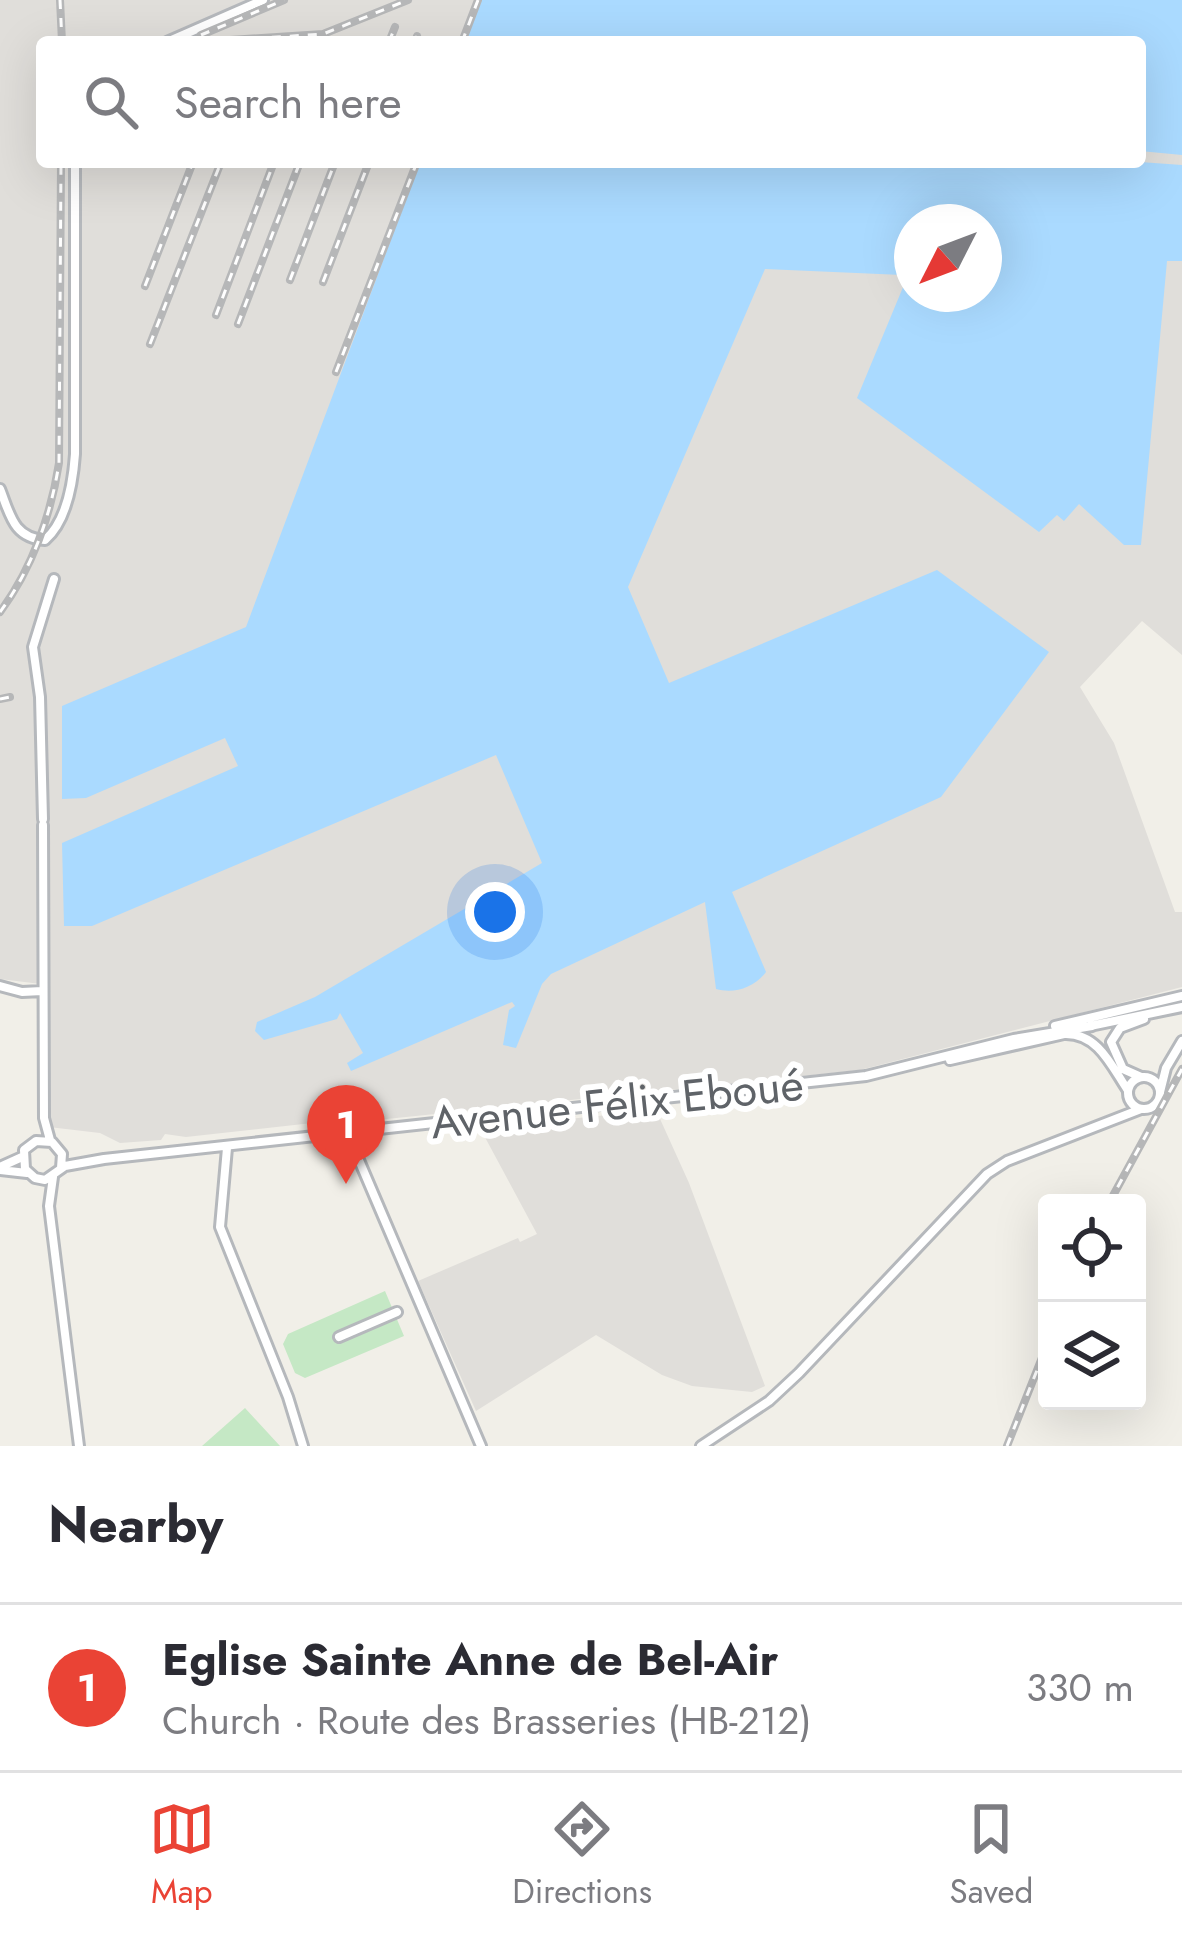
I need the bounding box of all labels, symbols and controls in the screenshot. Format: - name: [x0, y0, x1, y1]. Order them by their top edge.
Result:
- search box: [36, 36, 1146, 168]
- icon: search: [78, 69, 144, 135]
- text: Search here: [174, 70, 402, 135]
- north arrow: [894, 204, 1002, 312]
- your location: [465, 882, 525, 942]
- street label: Avenue Félix Eboué: [428, 1052, 807, 1155]
- pin: 1: [307, 1085, 385, 1184]
- map controls: [1038, 1194, 1146, 1410]
- button: locate: [1038, 1194, 1146, 1302]
- button: layers: [1038, 1302, 1146, 1410]
- text: Nearby: [48, 1487, 223, 1561]
- text: Eglise Sainte Anne de Bel-Air: [162, 1627, 778, 1692]
- text: 1: [77, 1659, 97, 1716]
- text: 330 m: [1026, 1659, 1134, 1716]
- text: Church · Route des Brasseries (HB-212): [162, 1692, 812, 1749]
- tab: Map: [149, 1796, 215, 1915]
- tab: Directions: [512, 1796, 652, 1915]
- tab: Saved: [950, 1796, 1033, 1915]

